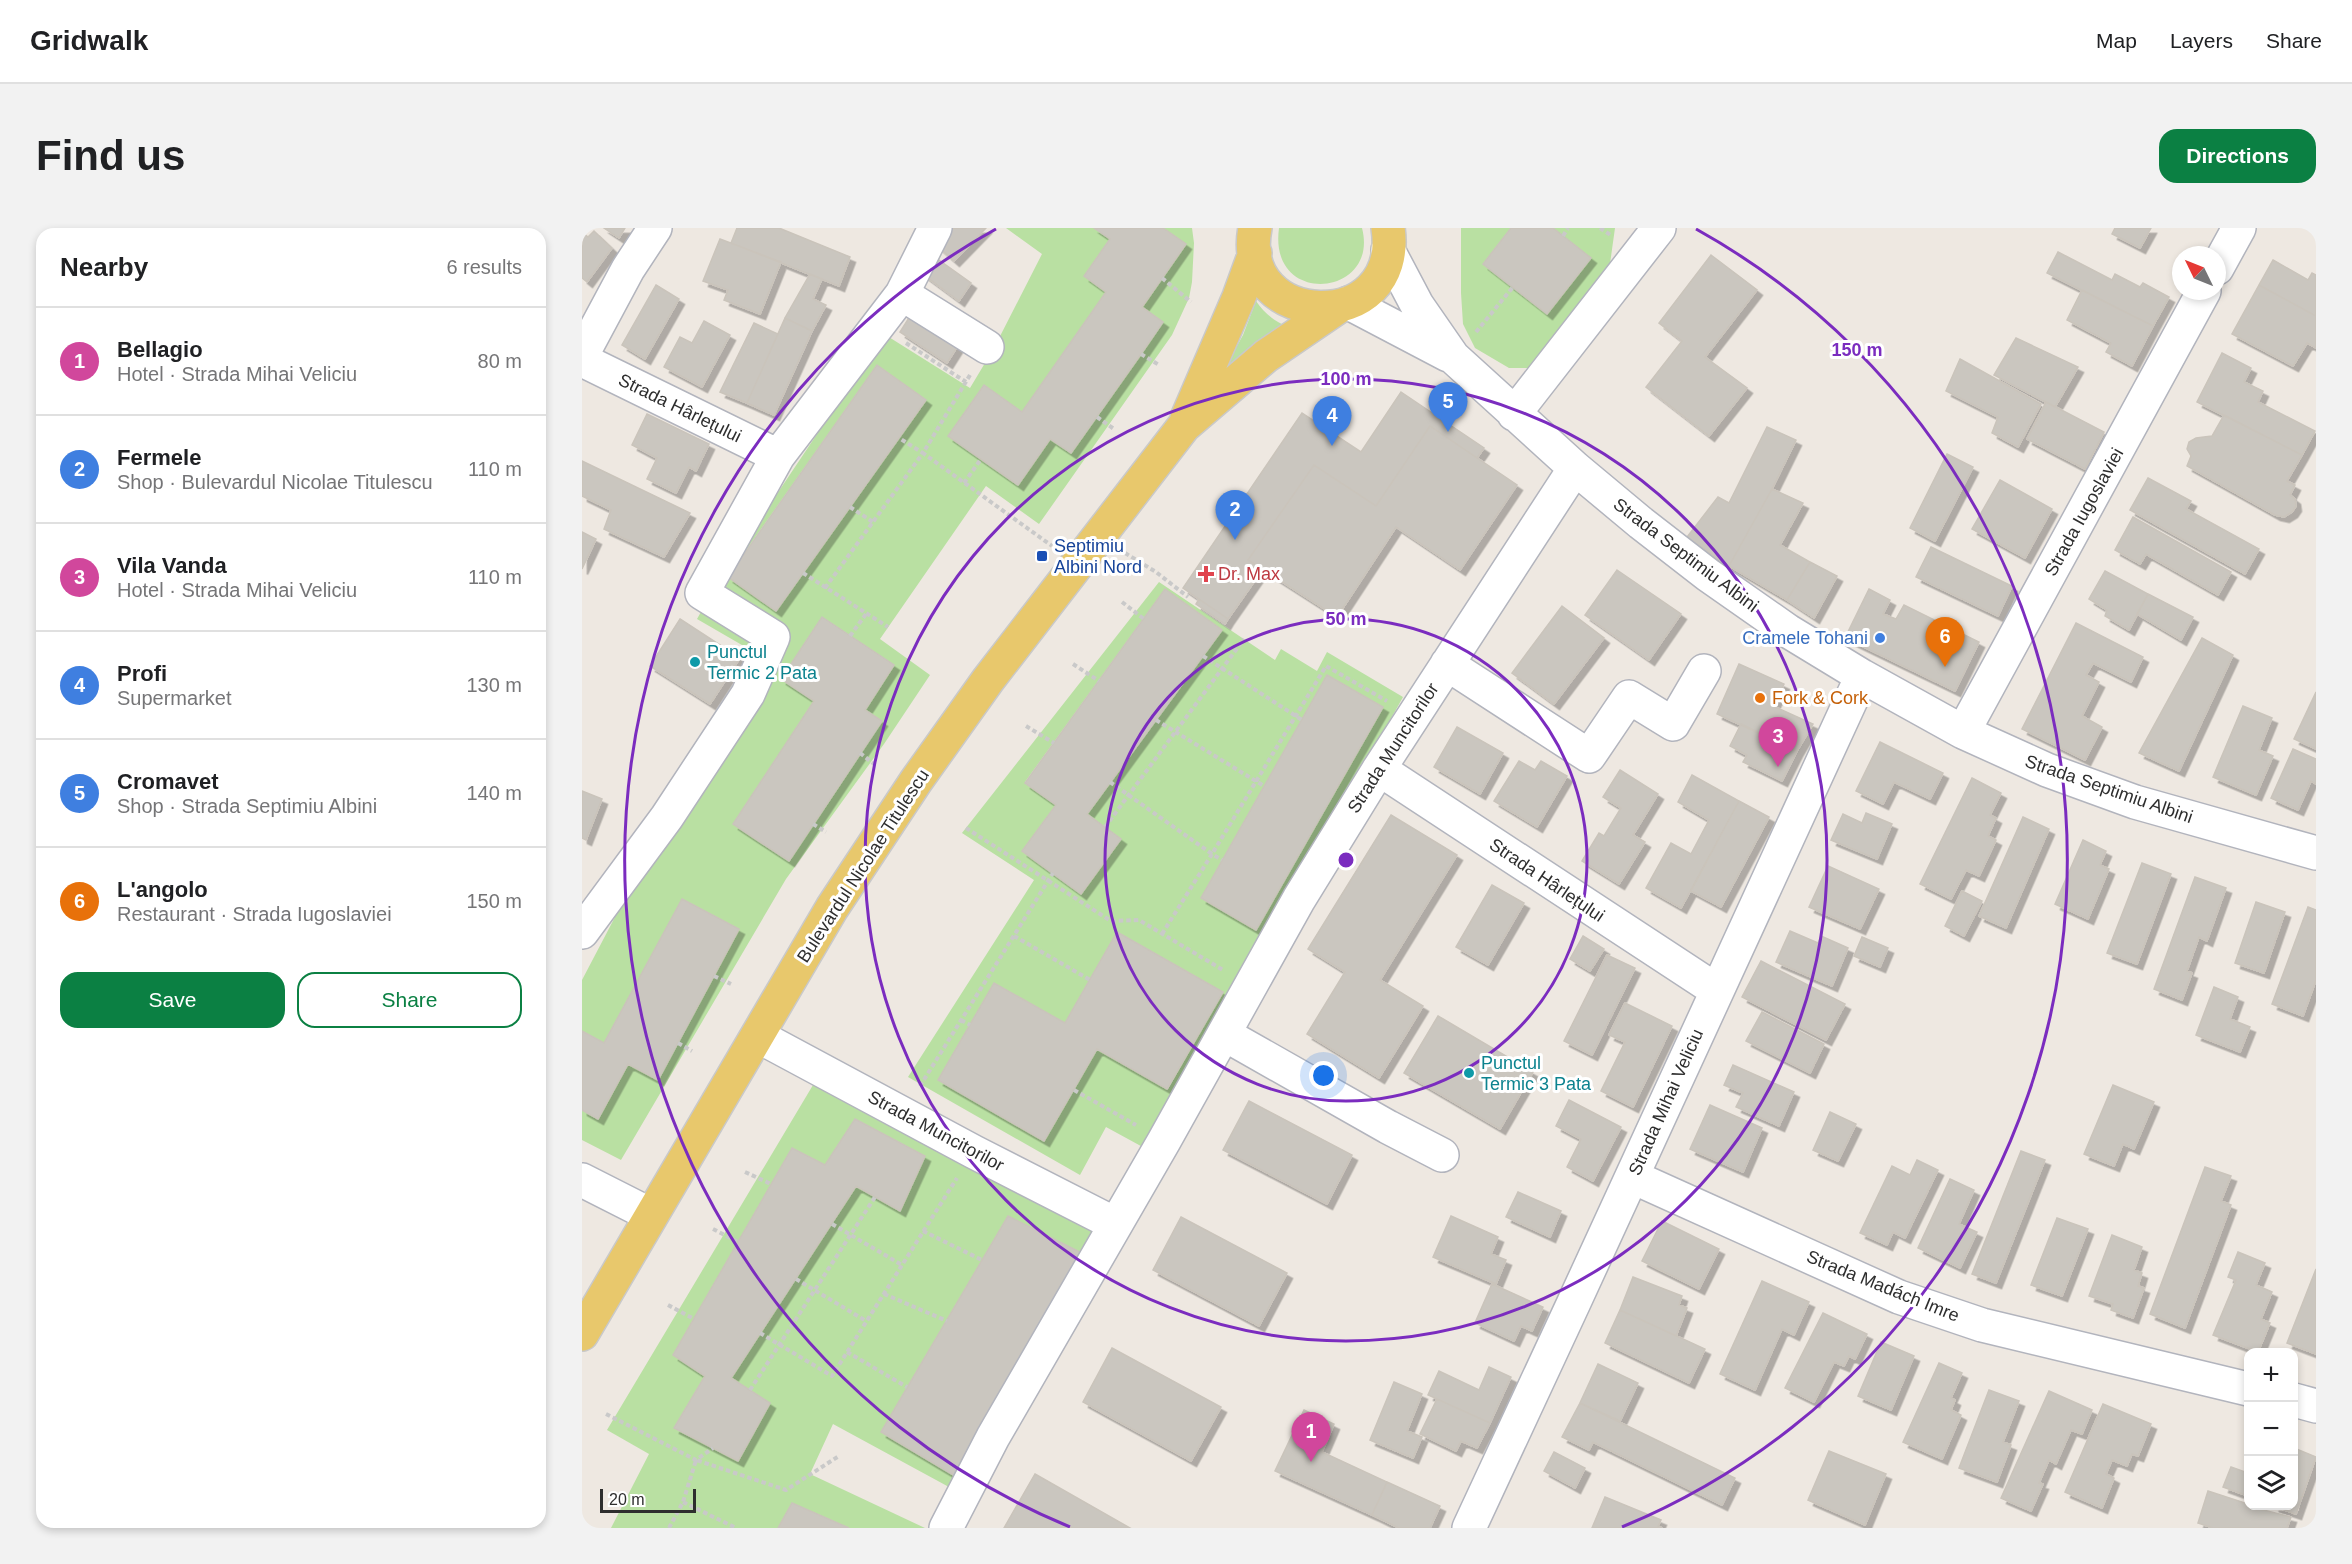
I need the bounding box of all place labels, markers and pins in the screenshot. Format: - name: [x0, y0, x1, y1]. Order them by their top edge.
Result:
- pin: 5: [1428, 382, 1468, 432]
- pin: 4: [1312, 396, 1352, 446]
- pin: 2: [1216, 490, 1254, 540]
- place label: Septimiu Albini Nord: [1054, 536, 1142, 577]
- marker: Septimiu Albini Nord: [1035, 549, 1049, 563]
- place label: Dr. Max: [1218, 564, 1280, 584]
- marker: Dr. Max: [1199, 567, 1213, 581]
- pin: 6: [1926, 618, 1964, 667]
- place label: Cramele Tohani: [1742, 628, 1868, 648]
- marker: Cramele Tohani: [1873, 631, 1887, 645]
- place label: Punctul Termic 2 Pata: [707, 642, 818, 683]
- marker: Punctul Termic 2 Pata: [688, 655, 702, 669]
- place label: Fork & Cork: [1772, 688, 1869, 708]
- marker: Fork & Cork: [1753, 691, 1767, 705]
- pin: 3: [1758, 718, 1798, 767]
- centre of rings: [1336, 850, 1356, 870]
- place label: Punctul Termic 3 Pata: [1481, 1053, 1592, 1094]
- marker: Punctul Termic 3 Pata: [1462, 1066, 1476, 1080]
- pin: 1: [1292, 1412, 1330, 1462]

